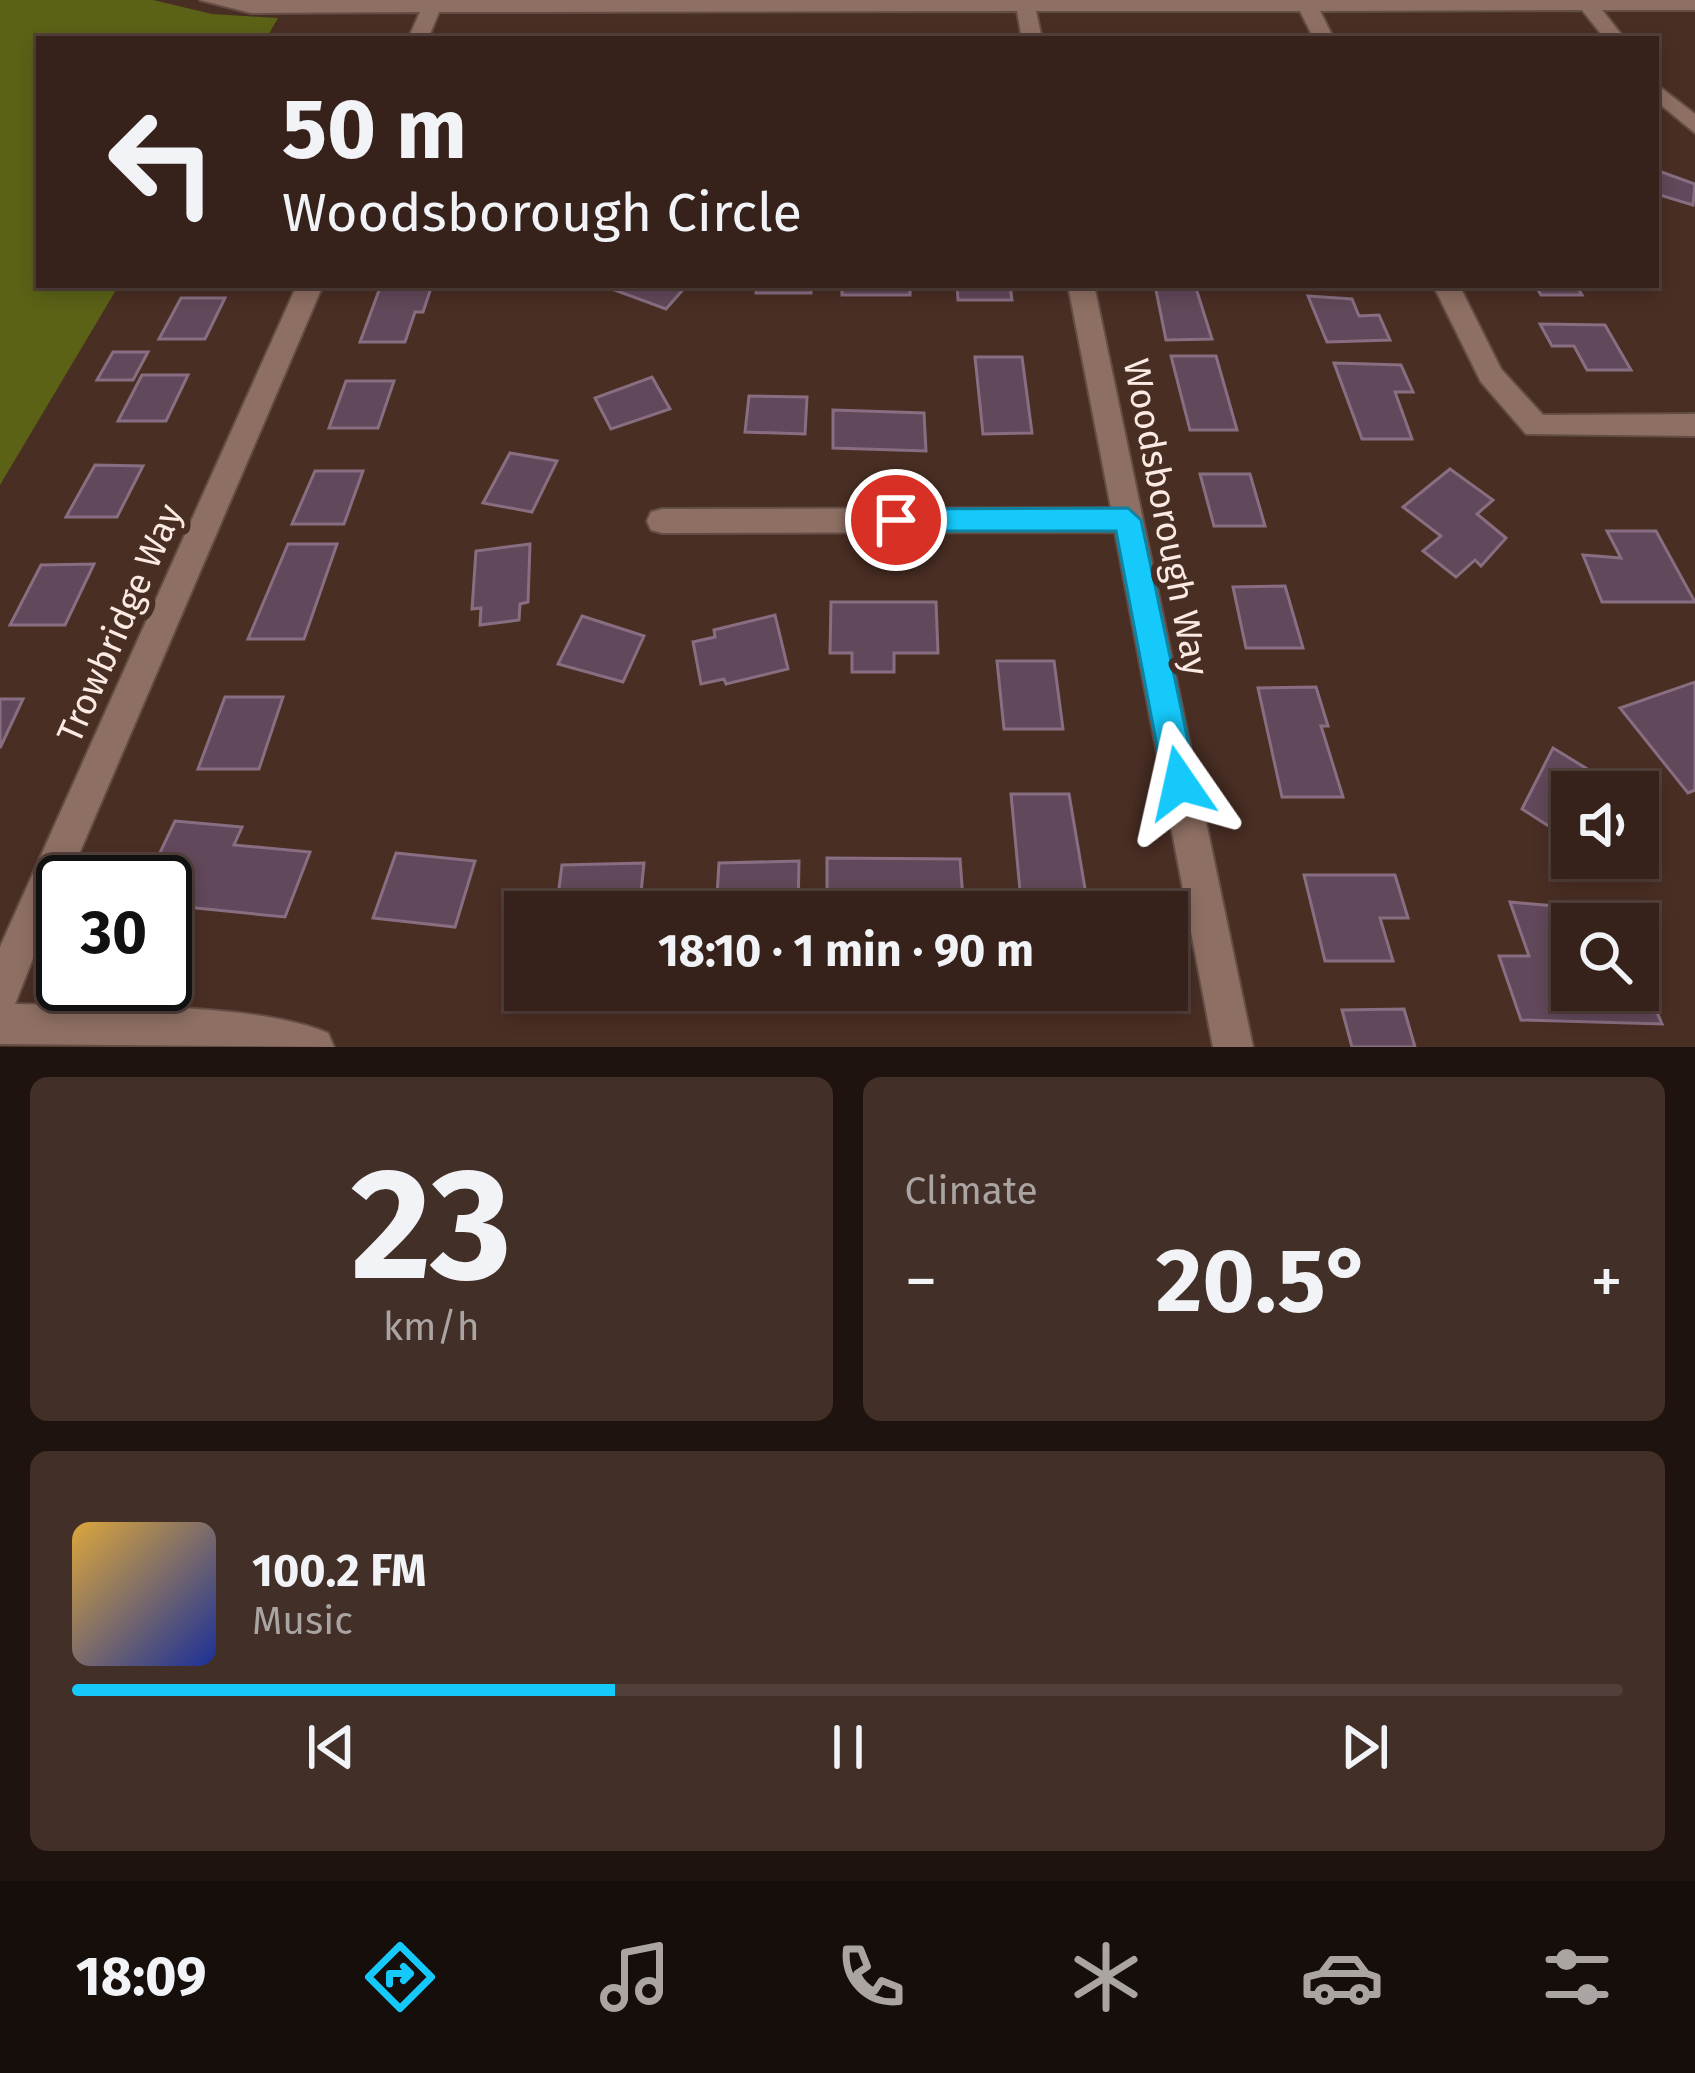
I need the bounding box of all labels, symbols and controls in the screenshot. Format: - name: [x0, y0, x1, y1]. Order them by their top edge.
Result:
- text: 50 m: [282, 79, 467, 180]
- icon: left: [84, 84, 240, 240]
- text: Woodsborough Circle: [282, 181, 802, 245]
- street label: Woodsborough Way: [1114, 355, 1218, 680]
- pin: [845, 469, 947, 571]
- icon: arrive: [863, 487, 929, 553]
- street label: Trowbridge Way: [48, 497, 192, 750]
- position arrow: [1117, 720, 1243, 846]
- map controls: [1551, 771, 1659, 1011]
- button: sound: [1551, 771, 1659, 879]
- speed limit sign: 30: [36, 855, 192, 1011]
- button: search: [1551, 903, 1659, 1011]
- text: 18:10 · 1 min · 90 m: [658, 924, 1034, 978]
- text: 23: [351, 1132, 512, 1319]
- text: Climate: [905, 1168, 1038, 1214]
- text: 20.5°: [1156, 1227, 1372, 1335]
- text: −: [905, 1242, 938, 1321]
- text: +: [1590, 1242, 1623, 1321]
- text: km/h: [383, 1304, 480, 1350]
- text: 100.2 FM: [252, 1544, 426, 1598]
- text: Music: [252, 1598, 353, 1644]
- icon: previous: [298, 1714, 364, 1780]
- icon: pause: [815, 1714, 881, 1780]
- icon: next: [1332, 1714, 1398, 1780]
- icon: directions: [358, 1935, 442, 2019]
- icon: music: [593, 1935, 677, 2019]
- icon: phone: [829, 1935, 913, 2019]
- icon: climate: [1064, 1935, 1148, 2019]
- icon: car: [1300, 1935, 1384, 2019]
- icon: filters: [1535, 1935, 1619, 2019]
- text: 18:09: [76, 1945, 206, 2009]

